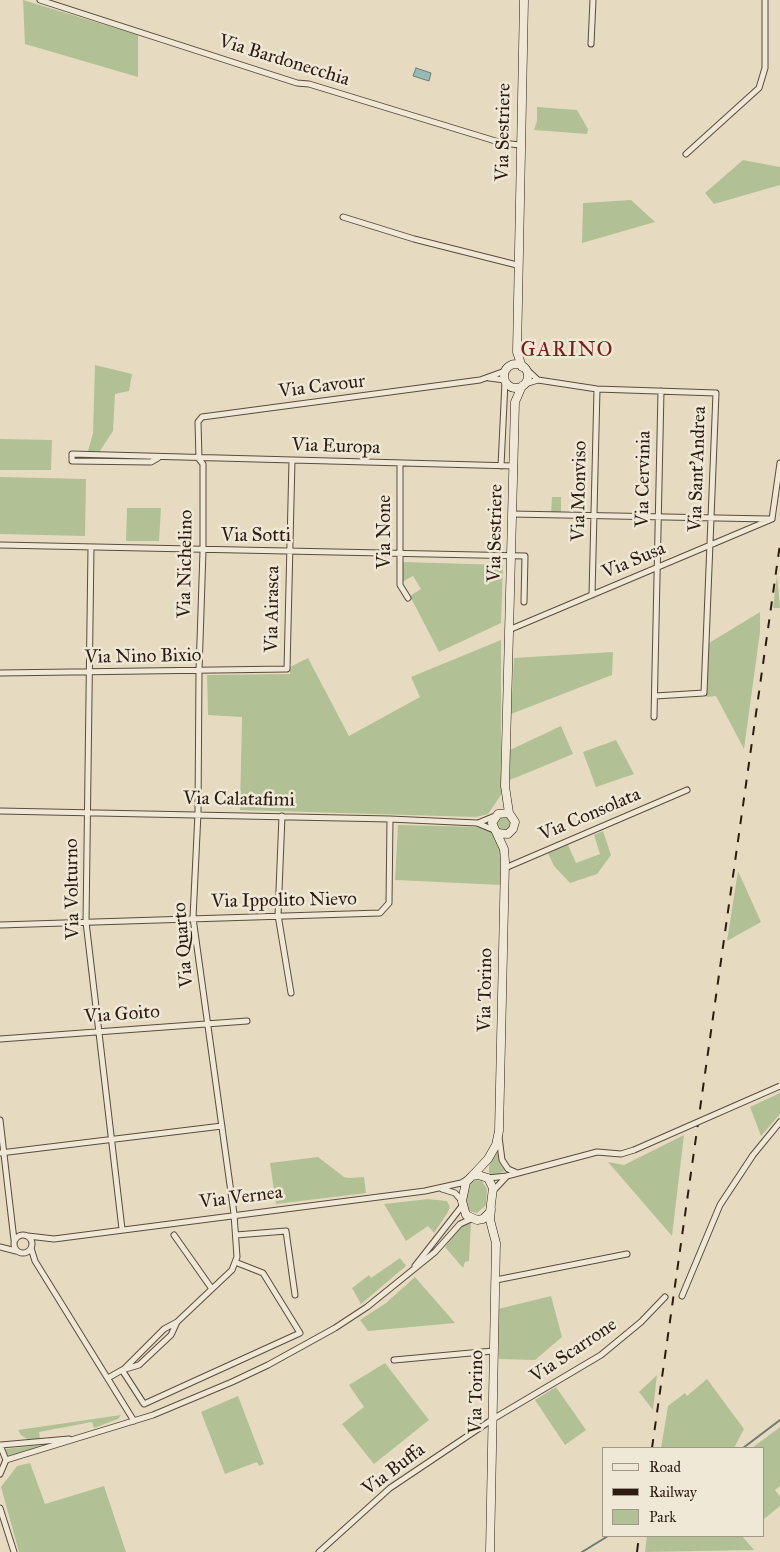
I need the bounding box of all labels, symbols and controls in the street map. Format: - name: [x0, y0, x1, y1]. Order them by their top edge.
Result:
- street label: Via Bardonecchia: [216, 30, 352, 92]
- street label: Via Sestriere: [492, 83, 516, 181]
- district label: GARINO: [520, 338, 614, 364]
- street label: Via Cavour: [277, 370, 367, 404]
- street label: Via Sant'Andrea: [684, 406, 712, 532]
- street label: Via Cervinia: [632, 430, 656, 528]
- street label: Via Europa: [291, 434, 381, 460]
- street label: Via Monviso: [568, 440, 592, 542]
- street label: Via Sestriere: [484, 484, 508, 582]
- street label: Via None: [374, 495, 396, 569]
- street label: Via Nichelino: [174, 510, 198, 618]
- street label: Via Sotti: [221, 525, 291, 547]
- street label: Via Susa: [599, 538, 669, 584]
- street label: Via Airasca: [261, 565, 285, 653]
- street label: Via Nino Bixio: [84, 645, 202, 669]
- street label: Via Consolata: [536, 783, 644, 847]
- street label: Via Calatafimi: [183, 788, 295, 812]
- street label: Via Volturno: [61, 838, 85, 940]
- street label: Via Ippolito Nievo: [211, 888, 357, 914]
- street label: Via Quarto: [169, 901, 199, 989]
- street label: Via Torino: [474, 948, 498, 1032]
- street label: Via Goito: [83, 1001, 161, 1029]
- street label: Via Vernea: [198, 1182, 284, 1214]
- street label: Via Scarrone: [526, 1314, 622, 1388]
- street label: Via Torino: [465, 1350, 489, 1434]
- street label: Via Buffa: [358, 1439, 430, 1501]
- legend: [602, 1447, 765, 1537]
- text: Road: [649, 1458, 681, 1476]
- text: Railway: [649, 1483, 697, 1501]
- text: Park: [649, 1508, 676, 1526]

